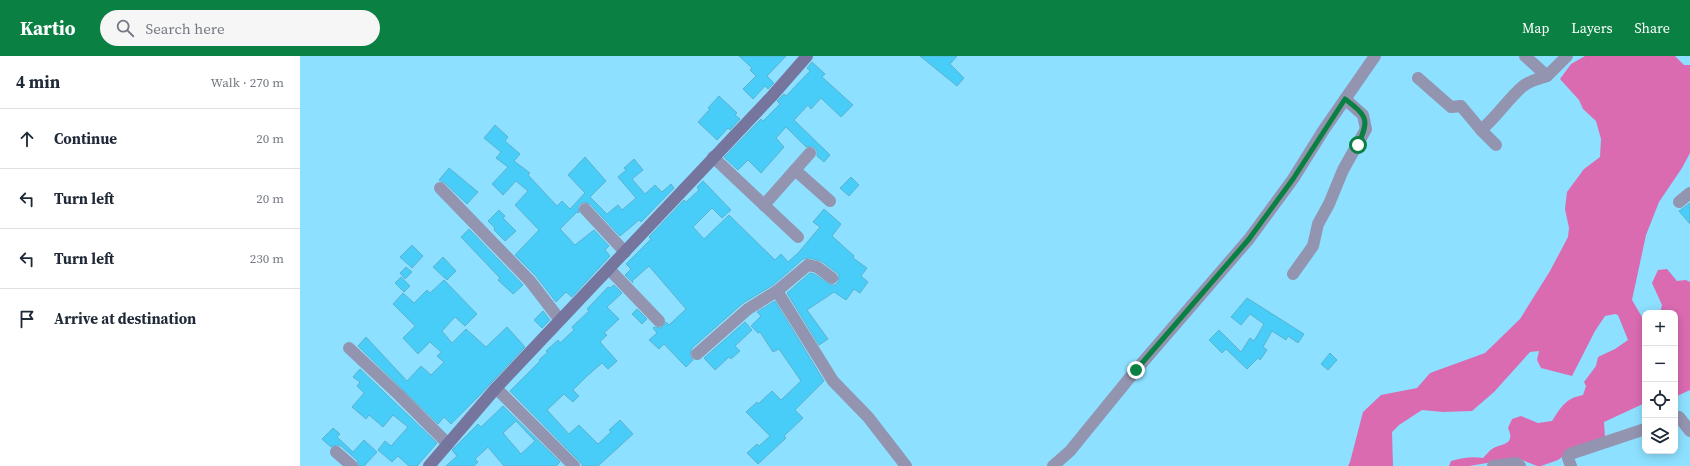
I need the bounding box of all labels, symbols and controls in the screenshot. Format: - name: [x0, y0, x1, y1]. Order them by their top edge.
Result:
- search box: [100, 10, 380, 46]
- text: Kartio: [20, 15, 76, 41]
- icon: search: [114, 17, 136, 39]
- text: Search here: [146, 18, 225, 39]
- text: Map: [1522, 18, 1549, 38]
- text: Layers: [1571, 18, 1613, 38]
- text: Share: [1635, 18, 1670, 38]
- text: 4 min: [16, 70, 60, 94]
- text: Walk · 270 m: [211, 74, 284, 91]
- icon: ahead: [16, 128, 38, 150]
- text: Continue: [54, 128, 117, 149]
- text: 20 m: [256, 130, 284, 147]
- route start: [1349, 136, 1367, 154]
- icon: left: [16, 188, 38, 210]
- text: Turn left: [54, 188, 114, 209]
- text: 20 m: [256, 190, 284, 207]
- icon: left: [16, 248, 38, 270]
- text: Turn left: [54, 248, 114, 269]
- text: 230 m: [250, 250, 284, 267]
- icon: arrive: [16, 308, 38, 330]
- text: Arrive at destination: [54, 308, 196, 329]
- map controls: [1642, 310, 1678, 454]
- button: +: [1642, 310, 1678, 346]
- button: −: [1642, 346, 1678, 382]
- route end: [1127, 361, 1145, 379]
- button: locate: [1642, 382, 1678, 418]
- button: layers: [1642, 418, 1678, 454]

